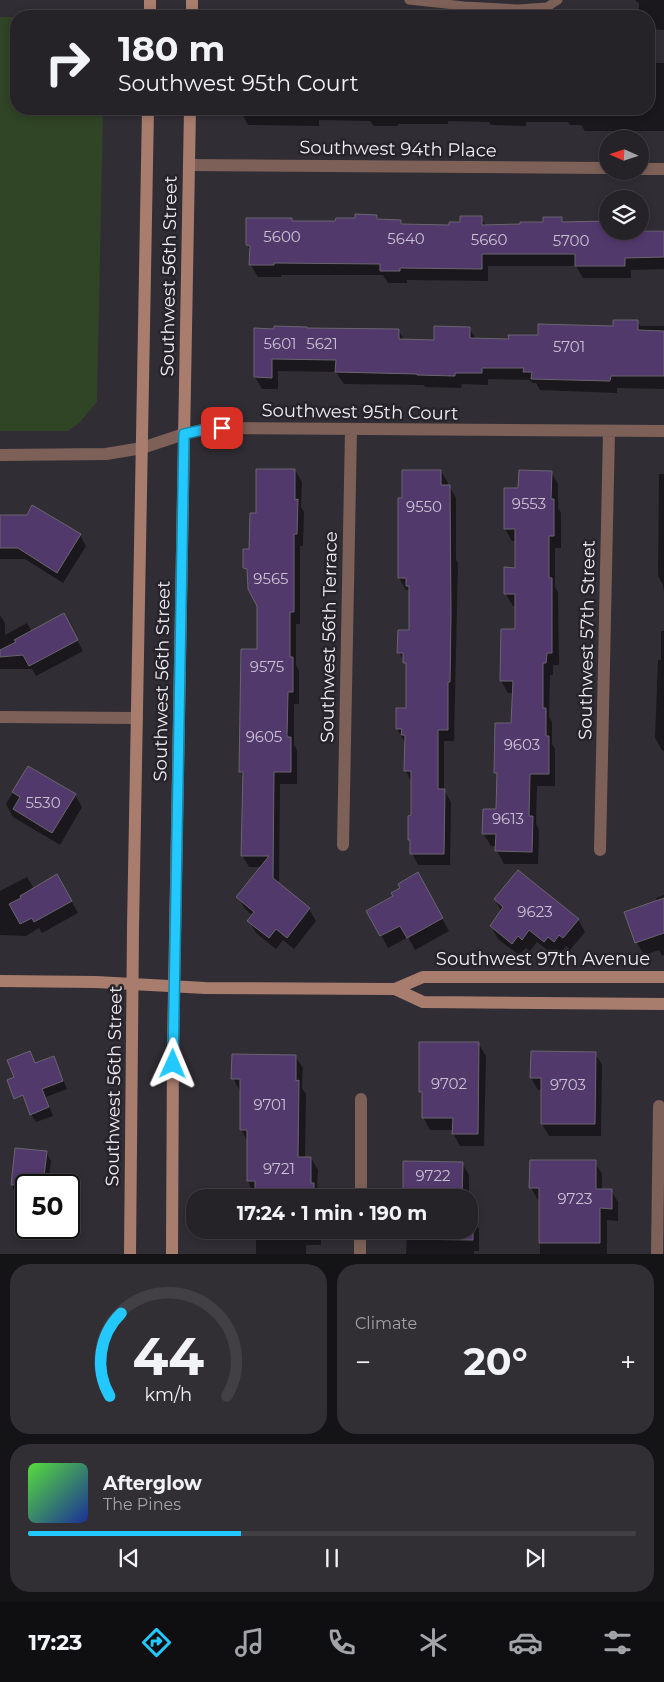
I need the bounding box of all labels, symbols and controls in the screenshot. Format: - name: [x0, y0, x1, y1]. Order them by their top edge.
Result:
- text: 180 m: [118, 27, 225, 70]
- icon: right: [35, 30, 100, 95]
- text: Southwest 95th Court: [118, 70, 359, 97]
- north arrow: [599, 130, 649, 180]
- map controls: [599, 130, 649, 240]
- street label: Southwest 94th Place: [299, 136, 497, 162]
- street label: Southwest 56th Street: [156, 175, 182, 377]
- button: layers: [599, 190, 649, 240]
- house number: 5600: [263, 227, 301, 246]
- house number: 5640: [387, 229, 425, 248]
- house number: 5660: [471, 230, 507, 249]
- house number: 5700: [553, 231, 589, 250]
- house number: 5601: [264, 334, 296, 353]
- house number: 5621: [306, 334, 338, 353]
- house number: 5701: [553, 337, 585, 356]
- street label: Southwest 95th Court: [261, 399, 459, 425]
- pin: [201, 407, 243, 449]
- icon: arrive: [208, 414, 236, 442]
- house number: 9553: [512, 494, 546, 513]
- house number: 9550: [406, 497, 442, 516]
- street label: Southwest 56th Terrace: [316, 531, 342, 743]
- street label: Southwest 57th Street: [574, 540, 600, 740]
- house number: 9565: [253, 569, 289, 588]
- street label: Southwest 56th Street: [149, 580, 175, 782]
- house number: 9575: [250, 657, 284, 676]
- house number: 9605: [246, 727, 282, 746]
- house number: 9603: [504, 735, 540, 754]
- house number: 5530: [25, 793, 61, 812]
- house number: 9613: [492, 809, 524, 828]
- house number: 9623: [517, 902, 553, 921]
- street label: Southwest 97th Avenue: [436, 948, 650, 970]
- street label: Southwest 56th Street: [101, 985, 127, 1187]
- position arrow: [146, 1037, 198, 1089]
- house number: 9702: [431, 1074, 467, 1093]
- house number: 9703: [550, 1075, 586, 1094]
- house number: 9701: [254, 1095, 286, 1114]
- house number: 9721: [263, 1159, 295, 1178]
- house number: 9722: [416, 1166, 450, 1185]
- speed limit sign: 50: [15, 1174, 80, 1239]
- house number: 9723: [558, 1189, 592, 1208]
- text: 17:24 · 1 min · 190 m: [237, 1202, 427, 1225]
- text: Climate: [355, 1314, 417, 1333]
- text: 44: [133, 1325, 204, 1388]
- text: 20°: [463, 1338, 528, 1385]
- text: −: [355, 1345, 371, 1379]
- text: +: [620, 1345, 636, 1379]
- text: km/h: [145, 1384, 192, 1405]
- text: Afterglow: [103, 1472, 202, 1495]
- text: The Pines: [103, 1495, 181, 1514]
- icon: previous: [115, 1544, 143, 1572]
- icon: pause: [318, 1544, 346, 1572]
- icon: next: [521, 1544, 549, 1572]
- icon: directions: [139, 1625, 174, 1660]
- icon: music: [232, 1625, 267, 1660]
- icon: phone: [324, 1625, 359, 1660]
- icon: climate: [416, 1625, 451, 1660]
- icon: car: [508, 1625, 543, 1660]
- icon: filters: [600, 1625, 635, 1660]
- text: 17:23: [29, 1629, 82, 1656]

